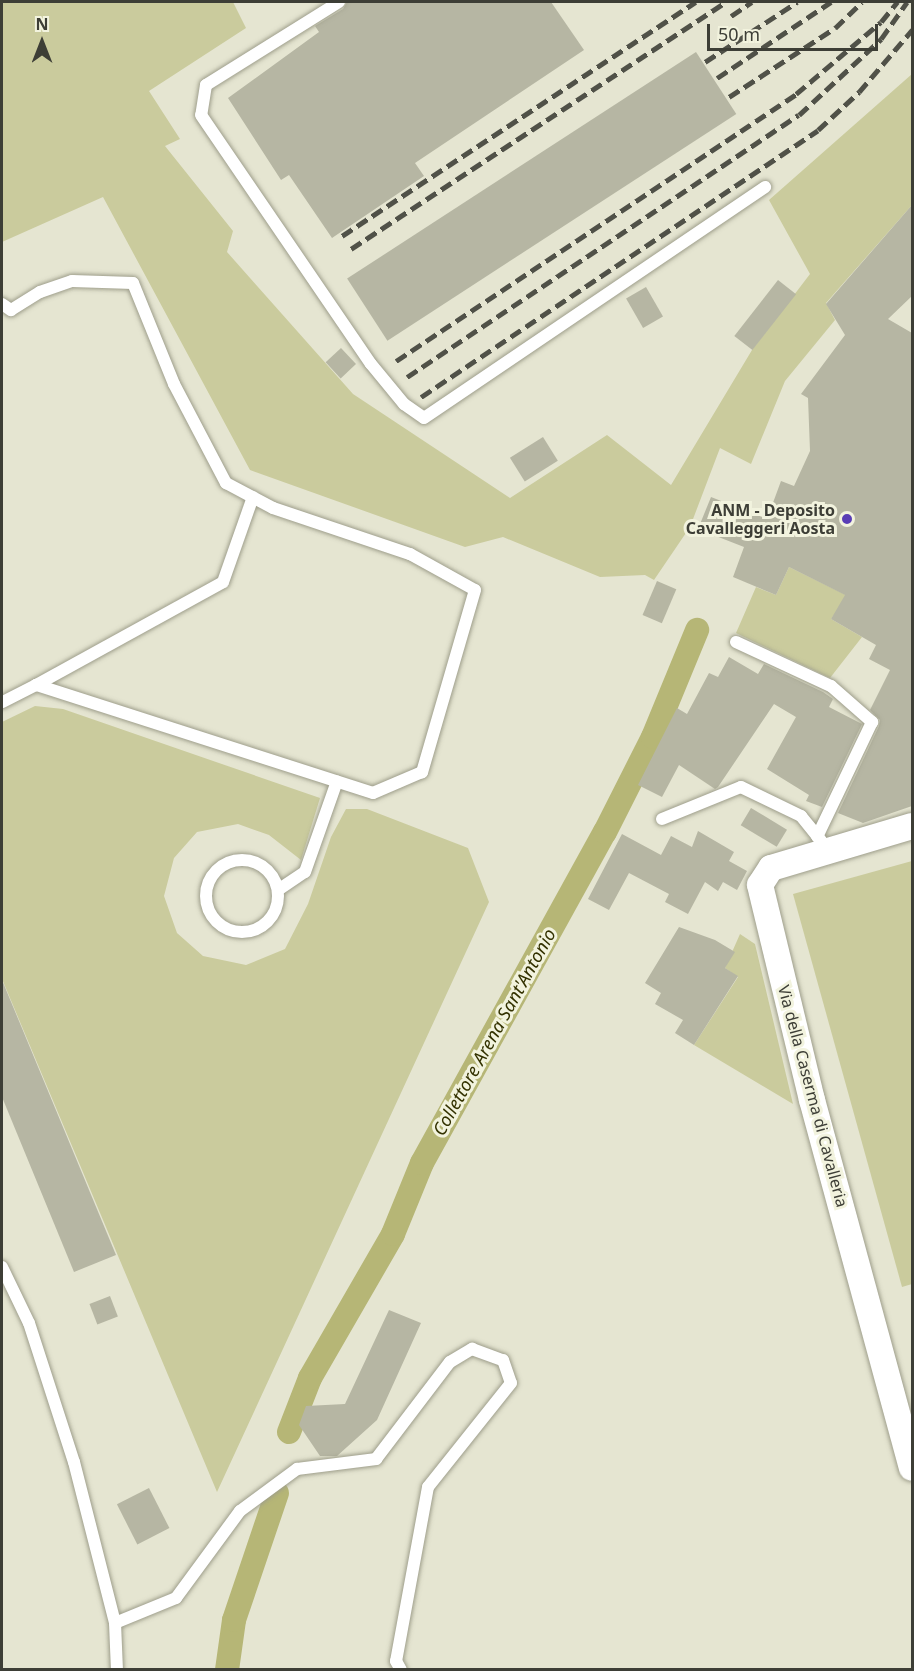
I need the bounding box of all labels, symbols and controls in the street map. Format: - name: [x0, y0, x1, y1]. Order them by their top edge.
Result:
- north arrow: [12, 12, 72, 72]
- scale bar: [710, 12, 881, 50]
- text: N: [35, 13, 49, 35]
- text: 50 m: [718, 22, 760, 46]
- place label: ANM - Deposito Cavalleggeri Aosta: [686, 500, 835, 538]
- marker: ANM - Deposito Cavalleggeri Aosta: [840, 512, 854, 526]
- water label: Collettore Arena Sant'Antonio: [428, 925, 560, 1139]
- street label: Via della Caserma di Cavalleria: [774, 983, 852, 1209]

